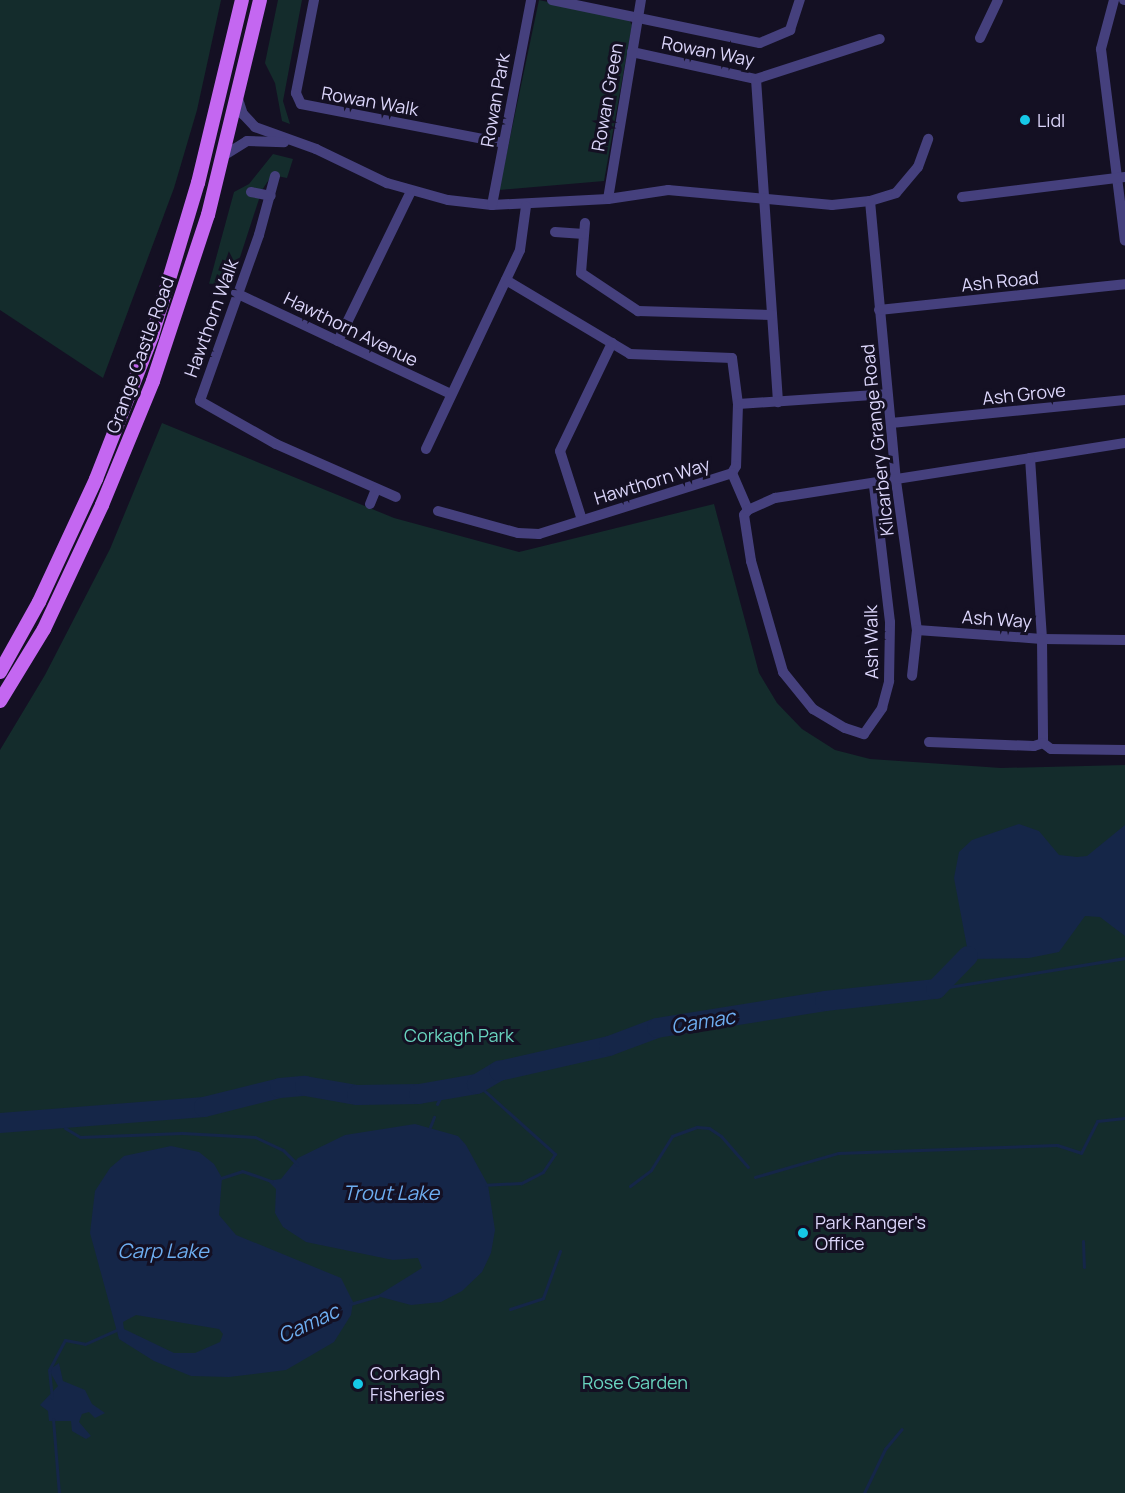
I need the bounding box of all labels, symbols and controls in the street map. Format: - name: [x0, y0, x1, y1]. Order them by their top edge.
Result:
- street label: Rowan Way: [660, 31, 756, 71]
- street label: Rowan Green: [587, 41, 627, 153]
- street label: Rowan Park: [476, 51, 514, 149]
- street label: Rowan Walk: [320, 82, 420, 120]
- place label: Lidl: [1037, 109, 1065, 131]
- marker: Lidl: [1018, 113, 1032, 127]
- street label: Hawthorn Walk: [180, 256, 242, 380]
- street label: Ash Road: [960, 266, 1040, 296]
- street label: Grange Castle Road: [102, 274, 178, 436]
- street label: Hawthorn Avenue: [280, 287, 422, 371]
- street label: Kilcarbery Grange Road: [856, 343, 898, 537]
- street label: Ash Grove: [981, 379, 1067, 409]
- street label: Hawthorn Way: [591, 453, 713, 509]
- street label: Ash Walk: [860, 605, 882, 679]
- street label: Ash Way: [961, 606, 1033, 632]
- water label: Camac: [669, 1004, 737, 1038]
- park label: Corkagh Park: [404, 1024, 514, 1046]
- water label: Trout Lake: [343, 1180, 439, 1204]
- place label: Park Ranger's Office: [815, 1212, 926, 1254]
- marker: Park Ranger's Office: [796, 1226, 810, 1240]
- water label: Carp Lake: [117, 1238, 209, 1262]
- water label: Camac: [274, 1298, 342, 1348]
- place label: Corkagh Fisheries: [370, 1363, 445, 1406]
- park label: Rose Garden: [582, 1371, 688, 1393]
- marker: Corkagh Fisheries: [351, 1377, 365, 1391]

